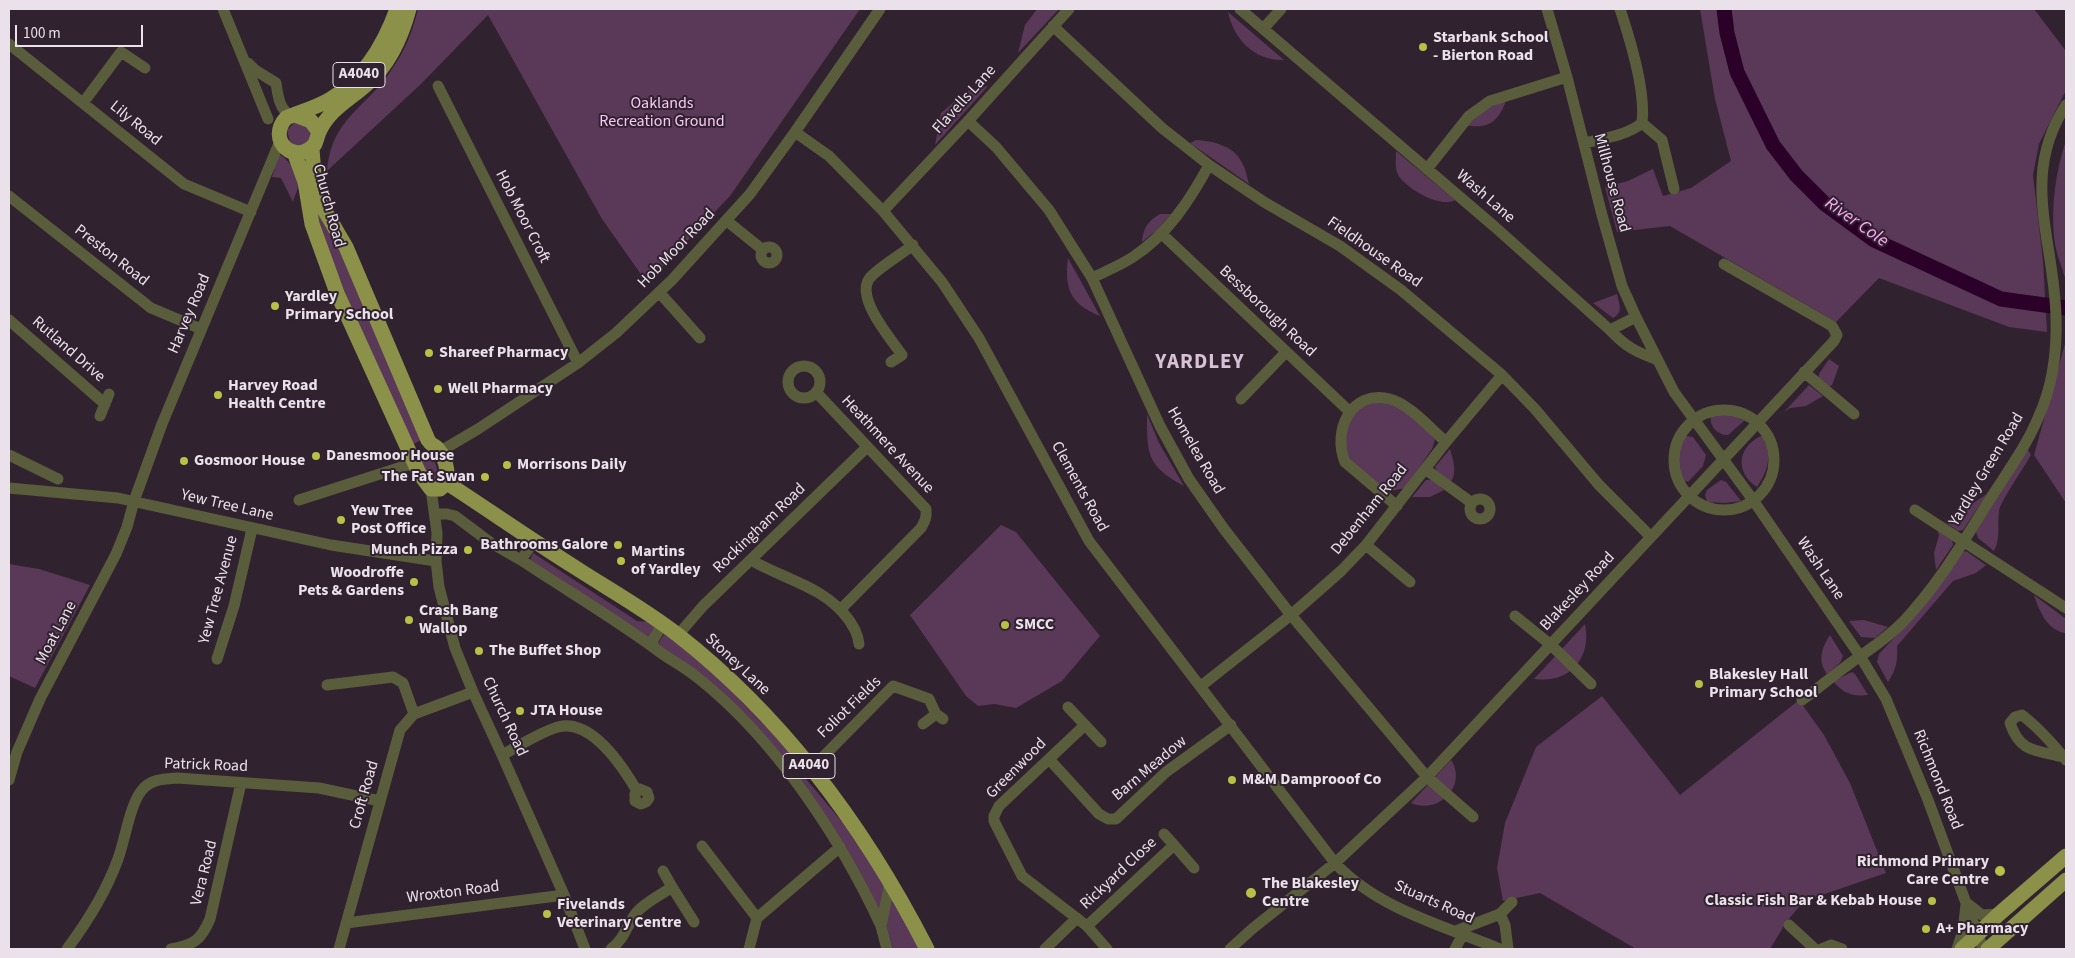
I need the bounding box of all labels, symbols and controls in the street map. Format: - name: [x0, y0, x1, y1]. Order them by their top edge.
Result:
- scale bar: [18, 15, 145, 47]
- text: 100 m: [23, 23, 61, 44]
- place label: Starbank School - Bierton Road: [1433, 28, 1548, 66]
- marker: Starbank School - Bierton Road: [1417, 41, 1429, 53]
- road number: A4040: [333, 62, 385, 88]
- street label: Flavells Lane: [929, 62, 1001, 138]
- park label: Oaklands Recreation Ground: [599, 94, 725, 132]
- street label: Lily Road: [105, 97, 165, 151]
- street label: Millhouse Road: [1589, 131, 1633, 235]
- street label: Church Road: [308, 162, 348, 250]
- street label: Wash Lane: [1452, 166, 1518, 228]
- street label: Hob Moor Croft: [490, 167, 554, 267]
- water label: River Cole: [1820, 193, 1892, 253]
- street label: Hob Moor Road: [634, 205, 720, 293]
- street label: Fieldhouse Road: [1323, 213, 1425, 293]
- street label: Preston Road: [70, 221, 152, 291]
- street label: Bessborough Road: [1215, 262, 1319, 362]
- street label: Harvey Road: [165, 271, 215, 357]
- place label: Yardley Primary School: [285, 287, 393, 325]
- marker: Yardley Primary School: [269, 300, 281, 312]
- street label: Rutland Drive: [27, 313, 109, 387]
- place label: Shareef Pharmacy: [439, 343, 568, 363]
- marker: Shareef Pharmacy: [423, 347, 435, 359]
- district label: YARDLEY: [1154, 350, 1246, 376]
- place label: Harvey Road Health Centre: [228, 376, 326, 414]
- place label: Well Pharmacy: [448, 379, 553, 399]
- marker: Well Pharmacy: [432, 383, 444, 395]
- marker: Harvey Road Health Centre: [212, 389, 224, 401]
- street label: Heathmere Avenue: [837, 392, 937, 498]
- street label: Homelea Road: [1162, 404, 1228, 498]
- street label: Yardley Green Road: [1946, 410, 2028, 530]
- street label: Clements Road: [1046, 438, 1112, 536]
- place label: Danesmoor House: [326, 446, 454, 466]
- marker: Danesmoor House: [310, 450, 322, 462]
- place label: Gosmoor House: [194, 451, 305, 471]
- marker: Gosmoor House: [178, 455, 190, 467]
- place label: Morrisons Daily: [517, 455, 627, 475]
- marker: Morrisons Daily: [501, 459, 513, 471]
- street label: Debenham Road: [1328, 461, 1412, 559]
- place label: The Fat Swan: [382, 467, 475, 487]
- marker: The Fat Swan: [479, 471, 491, 483]
- street label: Rockingham Road: [710, 480, 810, 578]
- street label: Yew Tree Lane: [179, 486, 275, 526]
- place label: Yew Tree Post Office: [351, 501, 426, 539]
- marker: Yew Tree Post Office: [335, 514, 347, 526]
- street label: Yew Tree Avenue: [195, 534, 243, 646]
- street label: Wash Lane: [1792, 534, 1848, 604]
- place label: Bathrooms Galore: [480, 535, 608, 555]
- marker: Bathrooms Galore: [612, 539, 624, 551]
- place label: Munch Pizza: [371, 540, 458, 560]
- place label: Martins of Yardley: [631, 542, 701, 580]
- marker: Munch Pizza: [462, 544, 474, 556]
- street label: Blakesley Road: [1537, 549, 1619, 635]
- marker: Martins of Yardley: [615, 555, 627, 567]
- place label: Woodroffe Pets & Gardens: [298, 563, 404, 601]
- marker: Woodroffe Pets & Gardens: [408, 576, 420, 588]
- street label: Moat Lane: [32, 598, 82, 668]
- place label: Crash Bang Wallop: [419, 601, 498, 639]
- marker: Crash Bang Wallop: [403, 614, 415, 626]
- place label: SMCC: [1015, 615, 1054, 635]
- marker: SMCC: [999, 619, 1011, 631]
- street label: Stoney Lane: [700, 630, 774, 700]
- place label: The Buffet Shop: [489, 641, 601, 661]
- marker: The Buffet Shop: [473, 645, 485, 657]
- place label: Blakesley Hall Primary School: [1709, 665, 1817, 703]
- street label: Foliot Fields: [814, 673, 886, 743]
- street label: Church Road: [477, 674, 531, 760]
- marker: Blakesley Hall Primary School: [1693, 678, 1705, 690]
- place label: JTA House: [530, 701, 603, 721]
- marker: JTA House: [514, 705, 526, 717]
- street label: Richmond Road: [1908, 727, 1966, 833]
- street label: Barn Meadow: [1109, 732, 1191, 806]
- street label: Greenwood: [983, 735, 1051, 803]
- road number: A4040: [783, 754, 835, 778]
- street label: Patrick Road: [164, 755, 248, 777]
- street label: Croft Road: [346, 759, 384, 831]
- place label: M&M Damprooof Co: [1242, 770, 1381, 790]
- marker: M&M Damprooof Co: [1226, 774, 1238, 786]
- street label: Rickyard Close: [1077, 834, 1161, 914]
- street label: Vera Road: [188, 838, 222, 908]
- place label: Richmond Primary Care Centre: [1857, 852, 1989, 890]
- marker: Richmond Primary Care Centre: [1993, 864, 2007, 878]
- place label: The Blakesley Centre: [1262, 874, 1359, 912]
- street label: Stuarts Road: [1391, 877, 1477, 929]
- street label: Wroxton Road: [406, 878, 500, 908]
- marker: The Blakesley Centre: [1244, 886, 1258, 900]
- place label: Classic Fish Bar & Kebab House: [1705, 891, 1922, 911]
- place label: Fivelands Veterinary Centre: [557, 895, 682, 933]
- marker: Classic Fish Bar & Kebab House: [1926, 895, 1938, 907]
- marker: Fivelands Veterinary Centre: [541, 908, 553, 920]
- place label: A+ Pharmacy: [1936, 919, 2028, 939]
- marker: A+ Pharmacy: [1920, 923, 1932, 935]

